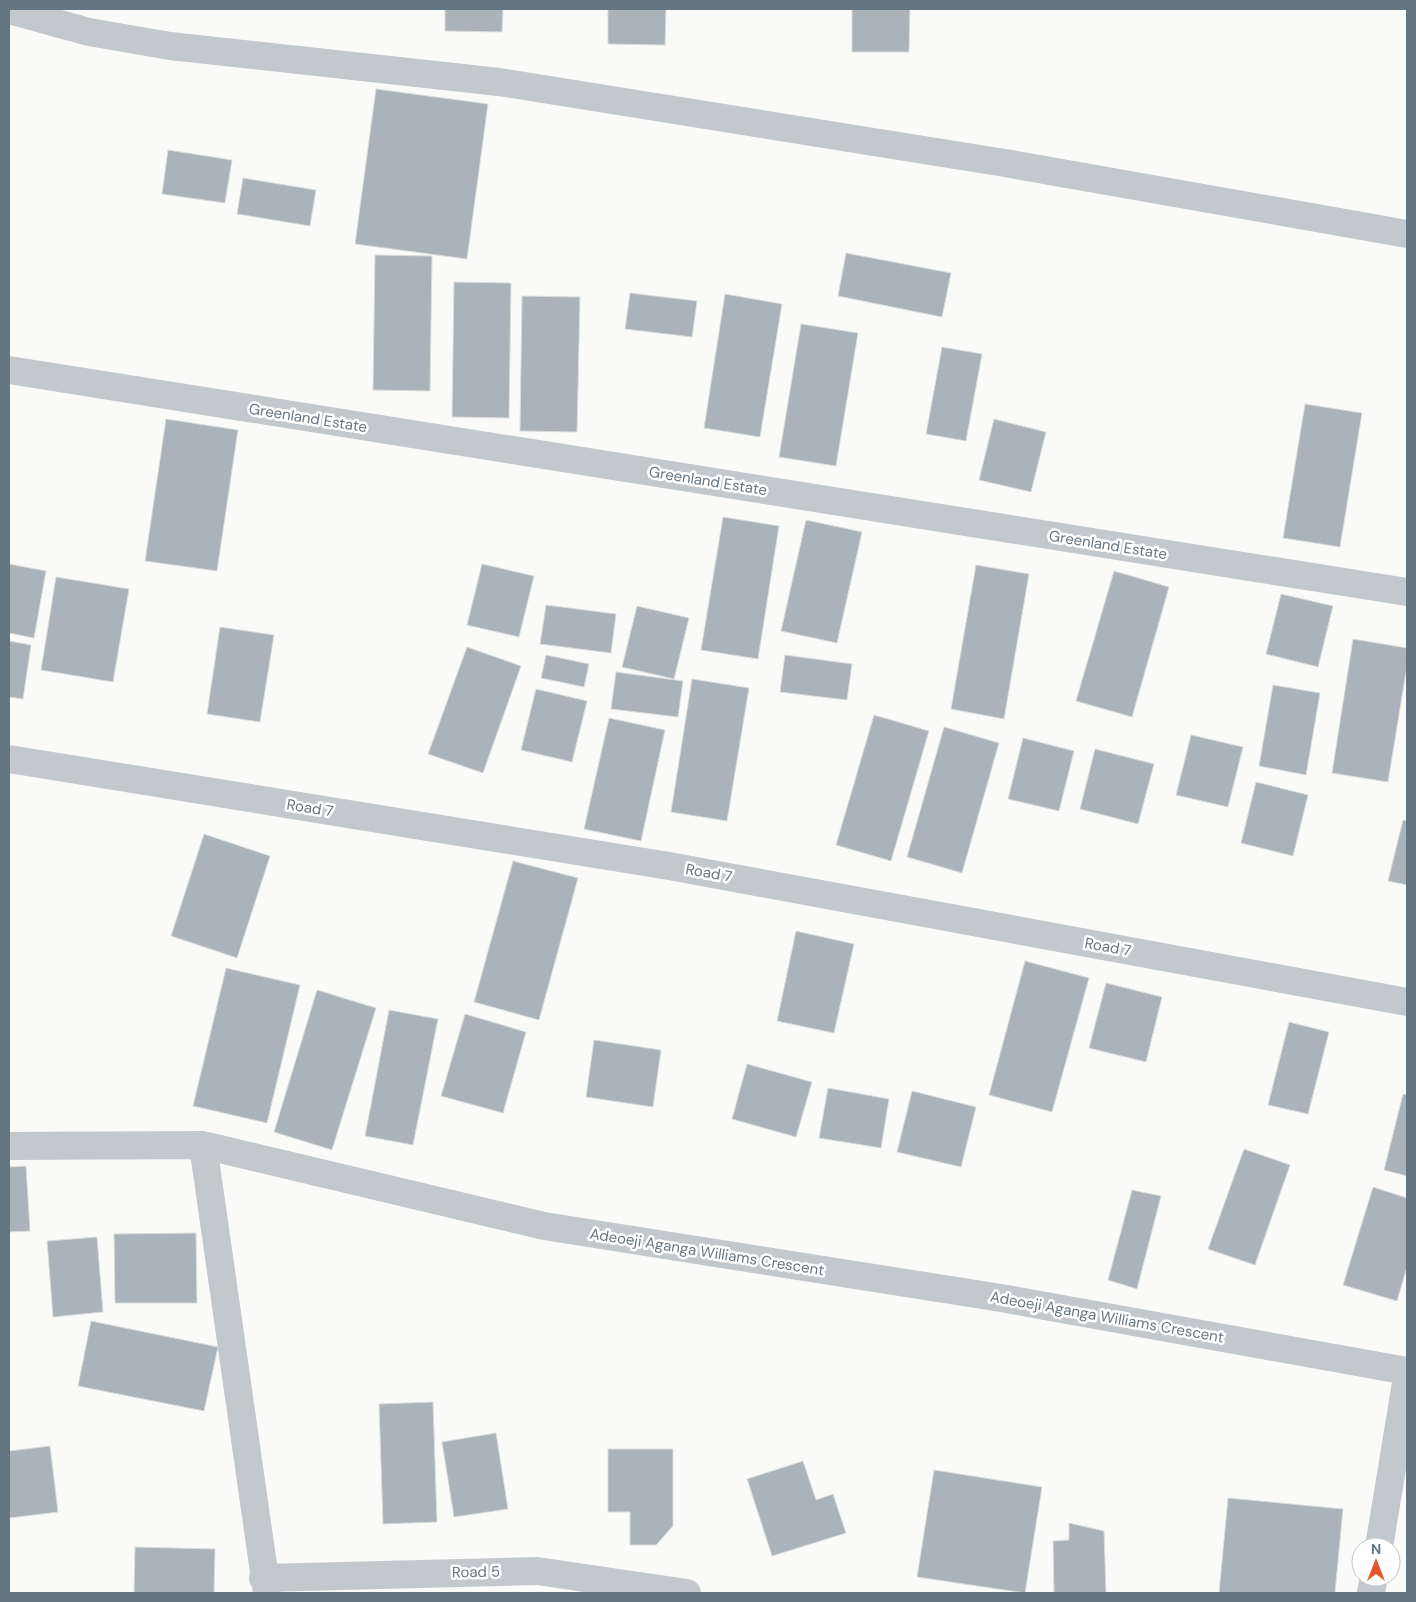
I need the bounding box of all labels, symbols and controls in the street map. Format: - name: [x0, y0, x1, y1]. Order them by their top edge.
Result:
- street label: Greenland Estate: [247, 399, 369, 437]
- street label: Greenland Estate: [647, 462, 769, 500]
- street label: Greenland Estate: [1047, 526, 1169, 564]
- street label: Road 7: [285, 794, 335, 822]
- street label: Road 7: [684, 859, 734, 887]
- street label: Road 7: [1083, 933, 1133, 961]
- street label: Adeoeji Aganga Williams Crescent: [588, 1224, 826, 1280]
- street label: Adeoeji Aganga Williams Crescent: [989, 1287, 1225, 1347]
- north arrow: [1351, 1537, 1401, 1587]
- text: N: [1371, 1540, 1381, 1558]
- street label: Road 5: [452, 1562, 500, 1582]

